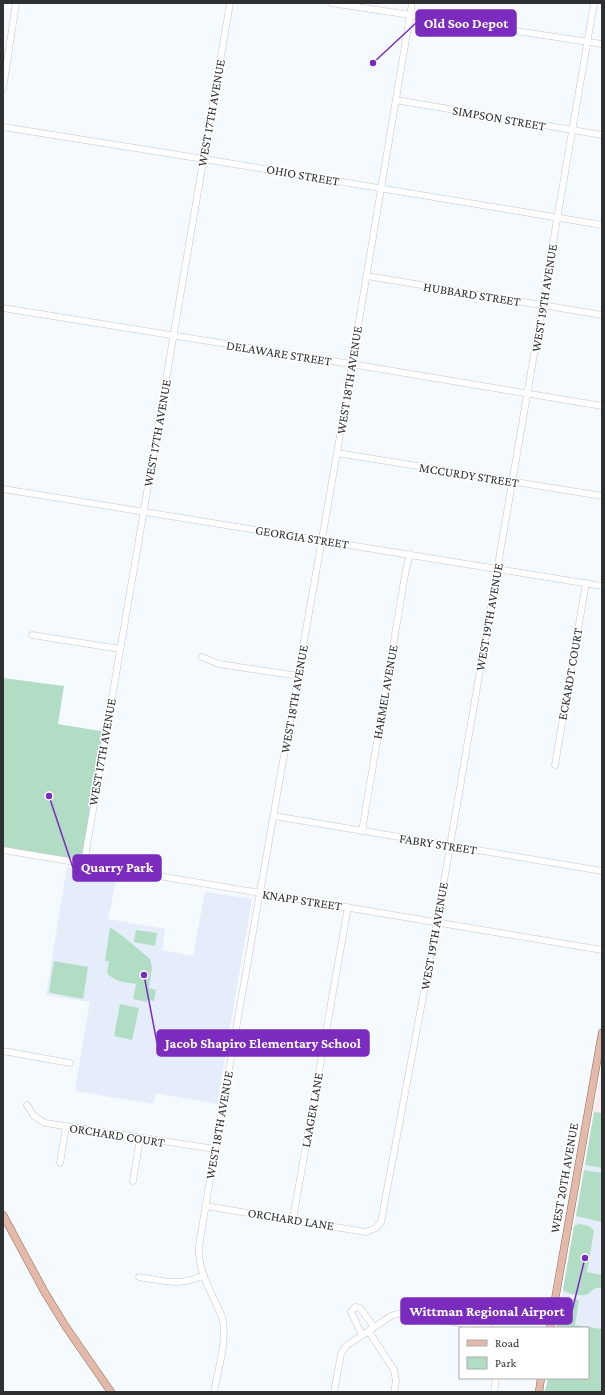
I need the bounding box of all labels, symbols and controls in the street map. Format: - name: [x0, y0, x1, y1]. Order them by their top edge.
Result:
- callout: Old Soo Depot: [416, 10, 516, 36]
- text: Old Soo Depot: [424, 15, 509, 31]
- street label: WEST 17TH AVENUE: [194, 58, 228, 168]
- street label: SIMPSON STREET: [451, 102, 547, 134]
- street label: OHIO STREET: [265, 161, 341, 189]
- street label: WEST 19TH AVENUE: [528, 243, 560, 353]
- street label: HUBBARD STREET: [422, 279, 522, 309]
- street label: WEST 18TH AVENUE: [333, 325, 365, 435]
- street label: DELAWARE STREET: [225, 337, 333, 369]
- street label: WEST 17TH AVENUE: [140, 378, 174, 488]
- street label: MCCURDY STREET: [418, 460, 520, 490]
- street label: GEORGIA STREET: [254, 522, 350, 552]
- street label: WEST 19TH AVENUE: [472, 562, 506, 672]
- street label: ECKARDT COURT: [555, 627, 585, 721]
- street label: WEST 18TH AVENUE: [277, 644, 311, 754]
- street label: HARMEL AVENUE: [369, 644, 401, 740]
- street label: WEST 17TH AVENUE: [85, 697, 119, 807]
- street label: FABRY STREET: [398, 830, 478, 858]
- callout: Quarry Park: [73, 855, 161, 881]
- text: Quarry Park: [81, 859, 154, 875]
- street label: WEST 19TH AVENUE: [417, 881, 451, 991]
- street label: KNAPP STREET: [261, 886, 343, 914]
- callout: Jacob Shapiro Elementary School: [157, 1030, 369, 1056]
- text: Jacob Shapiro Elementary School: [163, 1035, 361, 1051]
- street label: WEST 18TH AVENUE: [202, 1070, 236, 1180]
- street label: LAAGER LANE: [298, 1071, 326, 1149]
- street label: ORCHARD COURT: [68, 1120, 166, 1150]
- street label: WEST 20TH AVENUE: [547, 1122, 581, 1234]
- street label: ORCHARD LANE: [247, 1205, 335, 1233]
- callout: Wittman Regional Airport: [401, 1298, 572, 1324]
- text: Wittman Regional Airport: [408, 1303, 566, 1319]
- legend: [459, 1327, 589, 1379]
- text: Road: [495, 1336, 520, 1350]
- text: Park: [495, 1356, 517, 1370]

